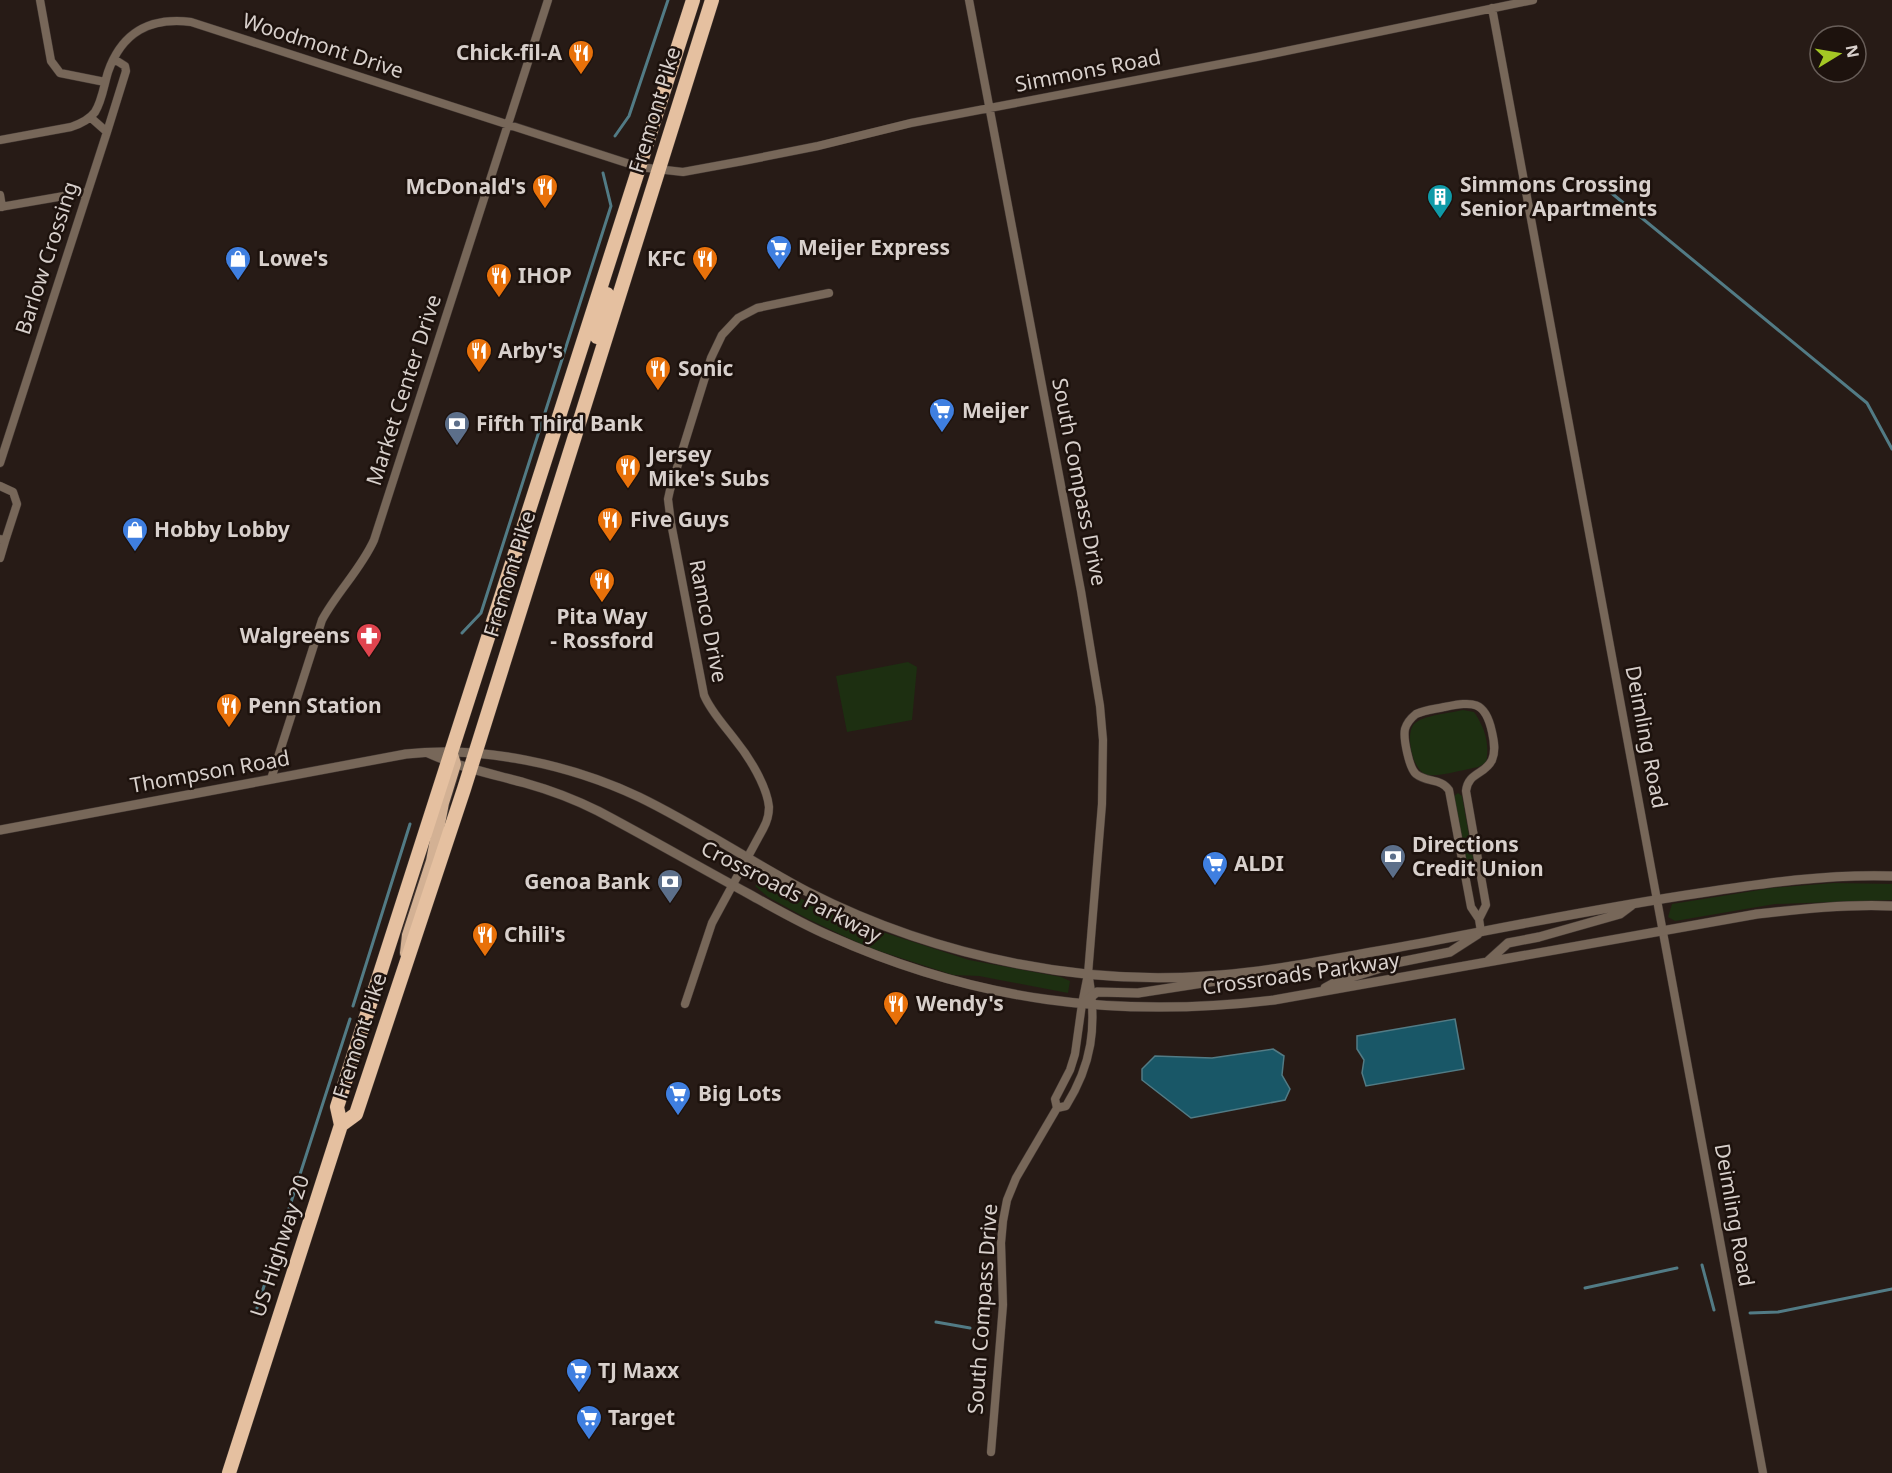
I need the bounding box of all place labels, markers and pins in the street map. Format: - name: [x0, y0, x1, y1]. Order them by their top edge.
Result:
- place label: Chick-fil-A: [456, 38, 562, 66]
- restaurant icon: Chick-fil-A: [566, 38, 596, 76]
- place label: Simmons Crossing Senior Apartments: [1460, 170, 1657, 222]
- place label: McDonald's: [406, 172, 526, 200]
- restaurant icon: McDonald's: [530, 172, 560, 210]
- building icon: Simmons Crossing Senior Apartments: [1425, 182, 1455, 220]
- supermarket icon: Meijer Express: [764, 233, 794, 271]
- place label: Meijer Express: [798, 233, 950, 261]
- shop icon: Lowe's: [223, 244, 253, 282]
- place label: Lowe's: [258, 244, 328, 272]
- place label: KFC: [647, 244, 686, 272]
- restaurant icon: KFC: [690, 244, 720, 282]
- restaurant icon: IHOP: [484, 261, 514, 299]
- place label: IHOP: [518, 261, 572, 289]
- restaurant icon: Arby's: [464, 336, 494, 374]
- place label: Arby's: [498, 336, 563, 364]
- restaurant icon: Sonic: [643, 354, 673, 392]
- place label: Sonic: [678, 354, 734, 382]
- supermarket icon: Meijer: [927, 396, 957, 434]
- place label: Meijer: [962, 396, 1029, 424]
- bank icon: Fifth Third Bank: [442, 409, 472, 447]
- place label: Fifth Third Bank: [476, 409, 644, 437]
- place label: Jersey Mike's Subs: [646, 440, 769, 492]
- restaurant icon: Jersey Mike's Subs: [613, 452, 643, 490]
- restaurant icon: Five Guys: [595, 505, 625, 543]
- place label: Five Guys: [630, 505, 729, 533]
- shop icon: Hobby Lobby: [120, 515, 150, 553]
- place label: Hobby Lobby: [154, 515, 290, 543]
- restaurant icon: Pita Way - Rossford: [587, 566, 617, 604]
- place label: Pita Way - Rossford: [550, 602, 654, 654]
- place label: Walgreens: [240, 621, 350, 649]
- pharmacy icon: Walgreens: [354, 621, 384, 659]
- restaurant icon: Penn Station: [214, 691, 244, 729]
- place label: Penn Station: [248, 691, 382, 719]
- place label: Directions Credit Union: [1412, 830, 1544, 882]
- bank icon: Directions Credit Union: [1378, 842, 1408, 880]
- supermarket icon: ALDI: [1200, 849, 1230, 887]
- place label: ALDI: [1234, 849, 1284, 877]
- place label: Genoa Bank: [524, 867, 651, 895]
- bank icon: Genoa Bank: [655, 867, 685, 905]
- restaurant icon: Chili's: [470, 920, 500, 958]
- place label: Chili's: [504, 920, 565, 948]
- restaurant icon: Wendy's: [881, 989, 911, 1027]
- place label: Wendy's: [916, 989, 1004, 1017]
- supermarket icon: Big Lots: [663, 1079, 693, 1117]
- place label: Big Lots: [698, 1079, 782, 1107]
- supermarket icon: TJ Maxx: [564, 1356, 594, 1394]
- place label: TJ Maxx: [598, 1356, 680, 1384]
- supermarket icon: Target: [574, 1403, 604, 1441]
- place label: Target: [608, 1403, 675, 1431]

